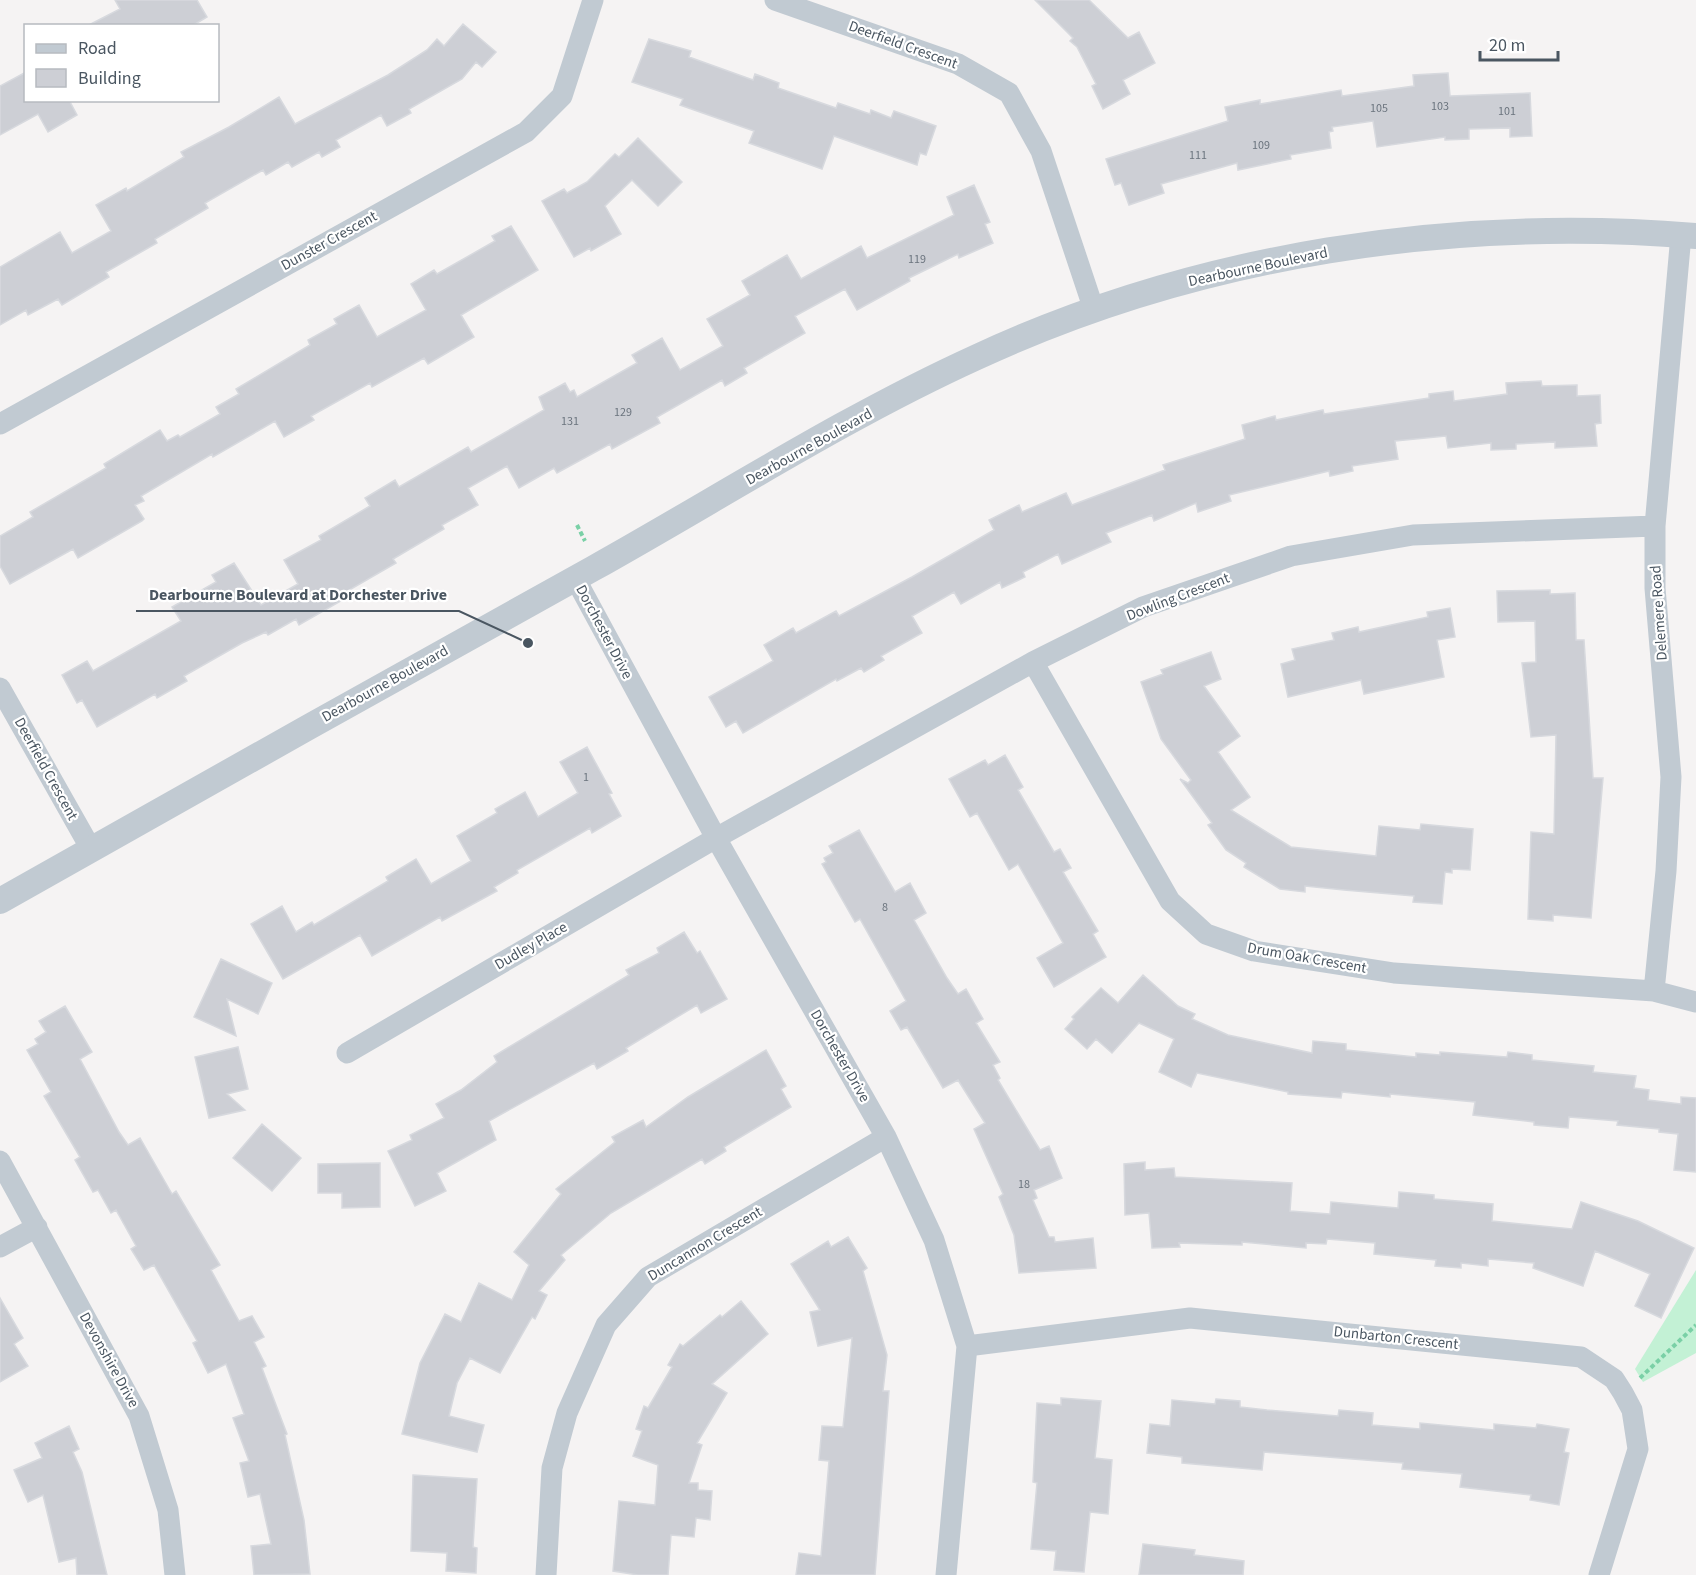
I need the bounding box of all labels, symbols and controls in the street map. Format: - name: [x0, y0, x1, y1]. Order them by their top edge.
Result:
- street label: Deerfield Crescent: [846, 16, 960, 74]
- legend: [24, 24, 219, 102]
- scale bar: [1480, 24, 1558, 62]
- text: 20 m: [1489, 33, 1525, 58]
- text: Road: [78, 36, 117, 61]
- text: Building: [78, 66, 141, 91]
- house number: 103: [1431, 98, 1449, 115]
- house number: 105: [1370, 100, 1388, 117]
- house number: 101: [1498, 103, 1516, 120]
- house number: 109: [1252, 137, 1270, 154]
- house number: 111: [1189, 147, 1207, 164]
- street label: Dunster Crescent: [277, 206, 381, 276]
- street label: Dearbourne Boulevard: [1186, 242, 1330, 292]
- house number: 119: [908, 251, 926, 268]
- street label: Dearbourne Boulevard: [742, 403, 876, 491]
- house number: 129: [614, 404, 632, 421]
- house number: 131: [561, 413, 579, 430]
- street label: Delemere Road: [1645, 565, 1673, 661]
- street label: Dowling Crescent: [1123, 568, 1233, 626]
- callout: Dearbourne Boulevard at Dorchester Drive: [136, 577, 459, 611]
- street label: Dorchester Drive: [570, 581, 638, 683]
- text: Dearbourne Boulevard at Dorchester Drive: [149, 584, 447, 606]
- street label: Dearbourne Boulevard: [318, 640, 452, 728]
- street label: Deerfield Crescent: [9, 714, 83, 824]
- house number: 1: [583, 769, 589, 786]
- house number: 8: [882, 899, 888, 916]
- street label: Dudley Place: [491, 917, 571, 975]
- street label: Drum Oak Crescent: [1246, 937, 1368, 979]
- street label: Dorchester Drive: [805, 1006, 875, 1106]
- house number: 18: [1018, 1176, 1030, 1193]
- street label: Duncannon Crescent: [644, 1201, 766, 1287]
- street label: Devonshire Drive: [74, 1308, 144, 1412]
- street label: Dunbarton Crescent: [1333, 1321, 1459, 1355]

